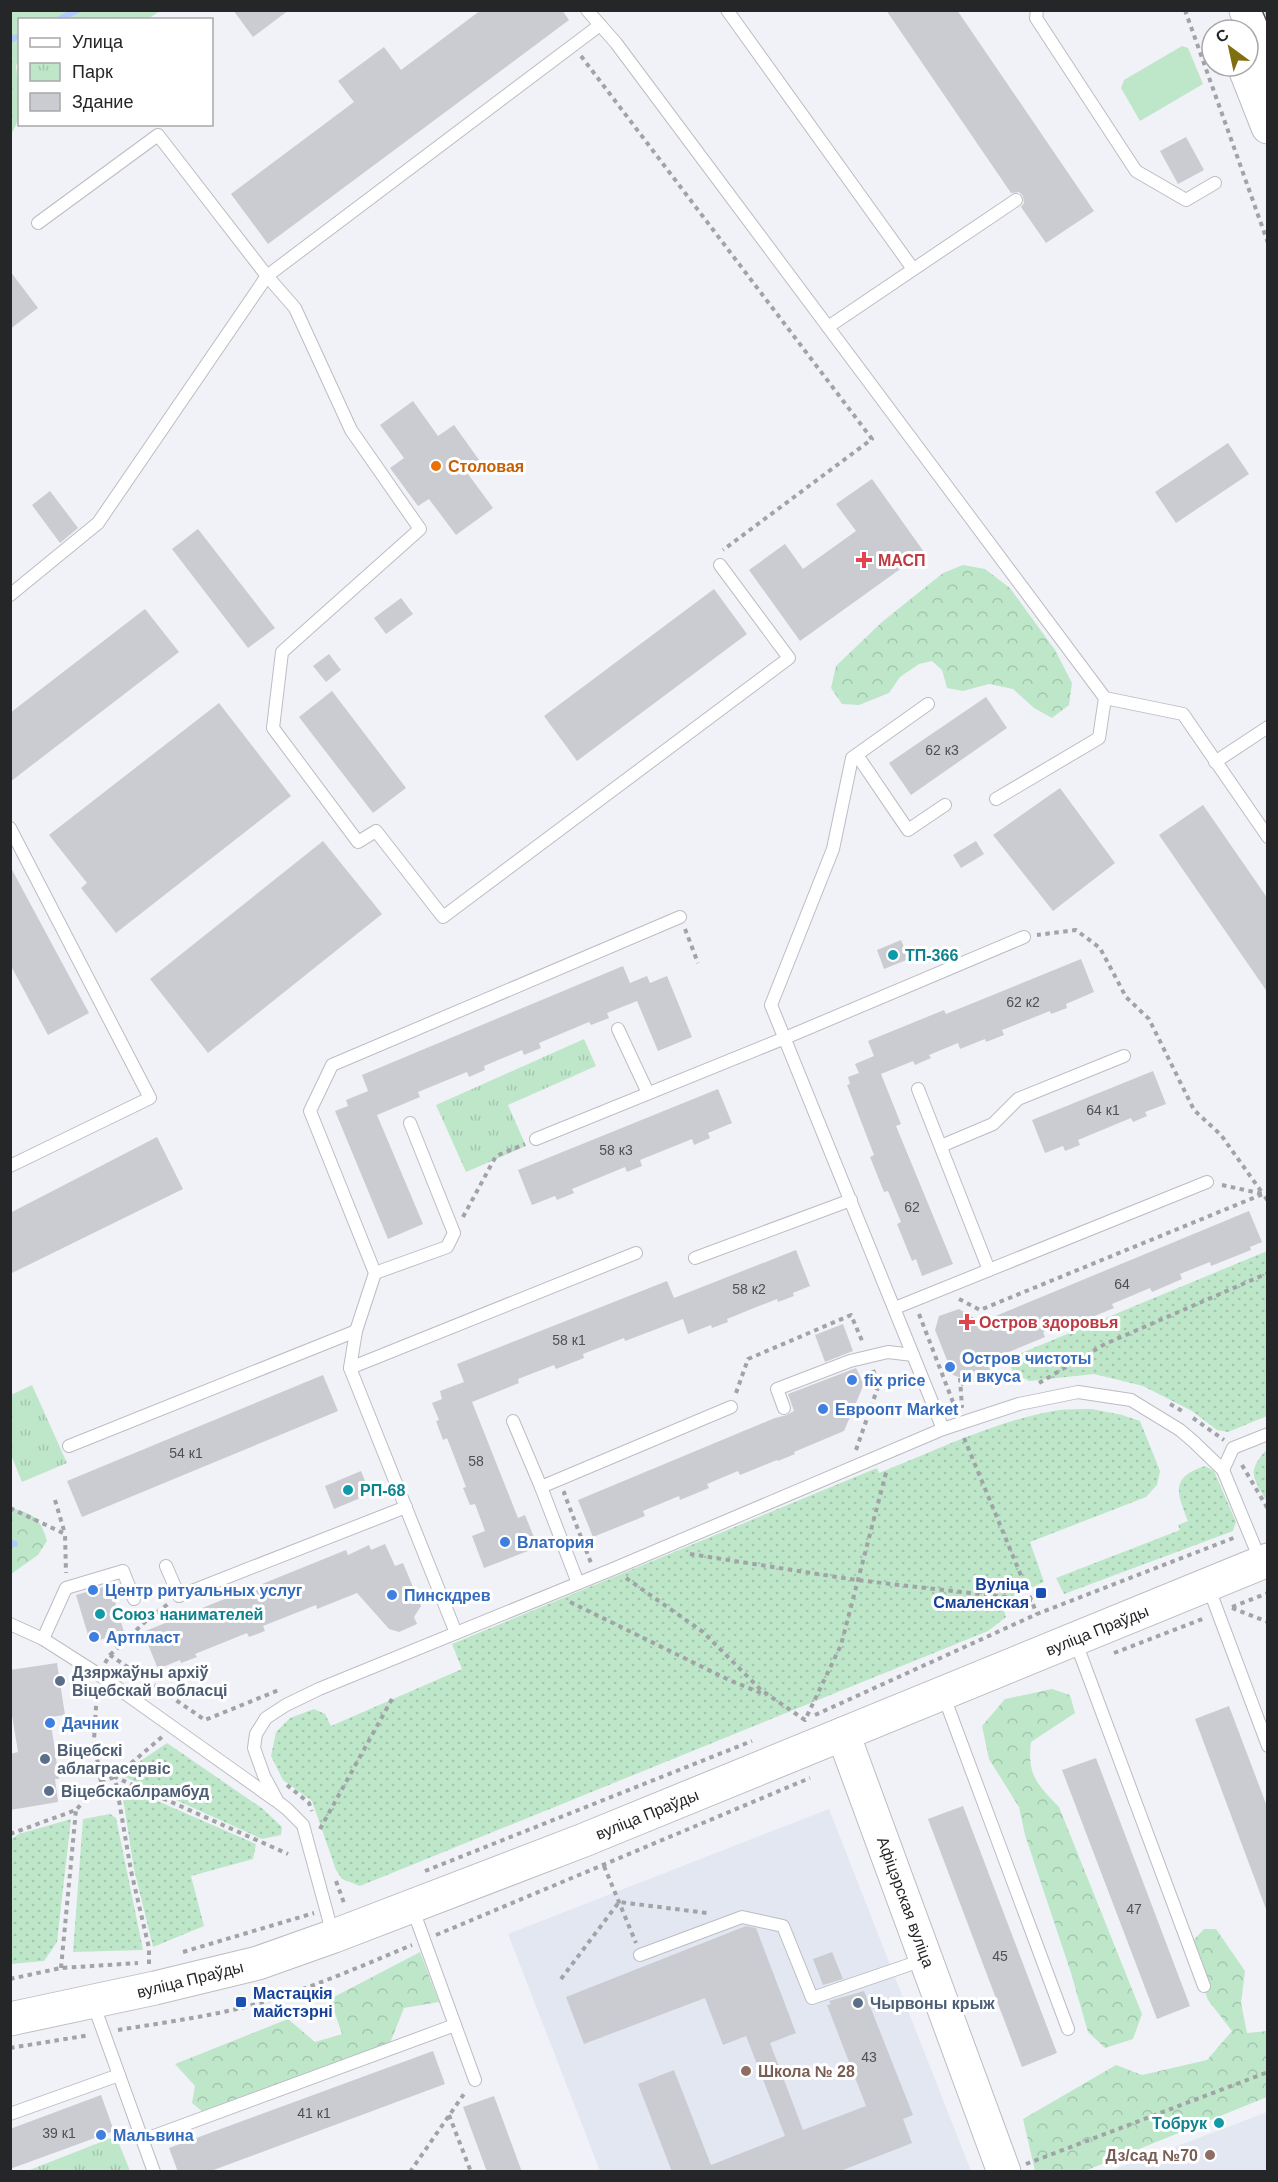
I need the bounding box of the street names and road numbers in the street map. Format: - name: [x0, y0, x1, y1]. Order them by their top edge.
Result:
- street label: вуліца Праўды: [1043, 1602, 1151, 1659]
- street label: вуліца Праўды: [593, 1786, 701, 1843]
- street label: Афіцэрская вуліца: [874, 1834, 937, 1970]
- street label: вуліца Праўды: [135, 1958, 245, 2001]

